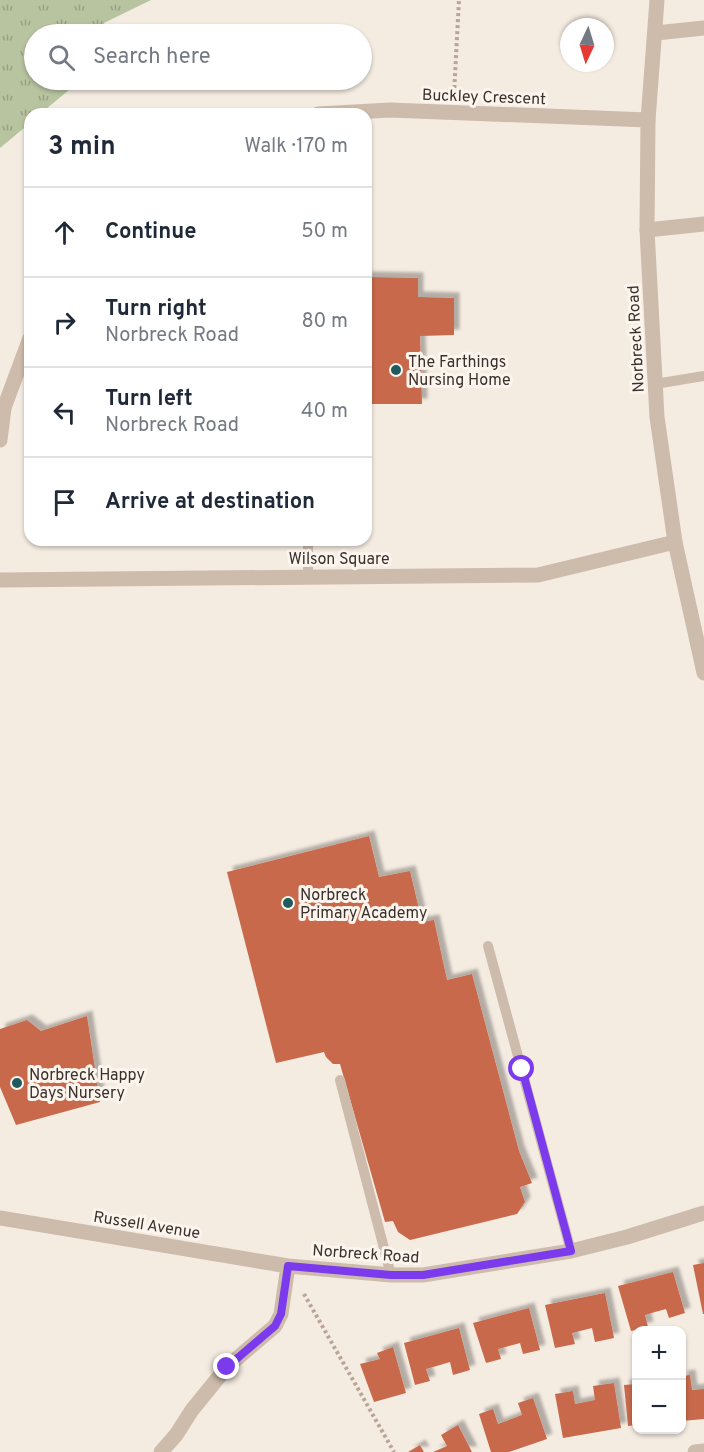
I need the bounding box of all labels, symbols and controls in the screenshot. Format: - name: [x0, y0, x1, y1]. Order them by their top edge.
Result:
- north arrow: [560, 18, 614, 72]
- search box: [24, 24, 372, 90]
- icon: search: [45, 41, 78, 74]
- text: Search here: [93, 44, 211, 71]
- street label: Buckley Crescent: [421, 86, 546, 110]
- text: 3 min: [48, 131, 116, 164]
- text: Walk · 170 m: [244, 134, 348, 160]
- icon: ahead: [48, 216, 81, 249]
- text: Continue: [105, 219, 196, 246]
- text: 50 m: [301, 219, 348, 245]
- street label: Norbreck Road: [624, 285, 650, 393]
- text: Turn right: [105, 296, 207, 323]
- icon: right: [48, 306, 81, 339]
- text: 80 m: [302, 309, 348, 335]
- text: Norbreck Road: [105, 323, 239, 349]
- place label: The Farthings Nursing Home: [408, 353, 511, 391]
- marker: The Farthings Nursing Home: [389, 363, 403, 377]
- text: Turn left: [105, 386, 193, 413]
- icon: left: [48, 396, 81, 429]
- text: 40 m: [301, 399, 348, 425]
- text: Norbreck Road: [105, 413, 239, 439]
- icon: arrive: [48, 486, 81, 519]
- text: Arrive at destination: [105, 489, 315, 516]
- street label: Wilson Square: [288, 550, 390, 570]
- place label: Norbreck Primary Academy: [300, 886, 427, 924]
- marker: Norbreck Primary Academy: [281, 896, 295, 910]
- route start: [508, 1055, 534, 1081]
- place label: Norbreck Happy Days Nursery: [29, 1066, 145, 1104]
- marker: Norbreck Happy Days Nursery: [10, 1076, 24, 1090]
- street label: Russell Avenue: [92, 1208, 202, 1244]
- street label: Norbreck Road: [312, 1241, 420, 1269]
- map controls: [632, 1326, 686, 1434]
- button: +: [632, 1326, 686, 1380]
- route end: [213, 1353, 239, 1379]
- button: −: [632, 1380, 686, 1434]

